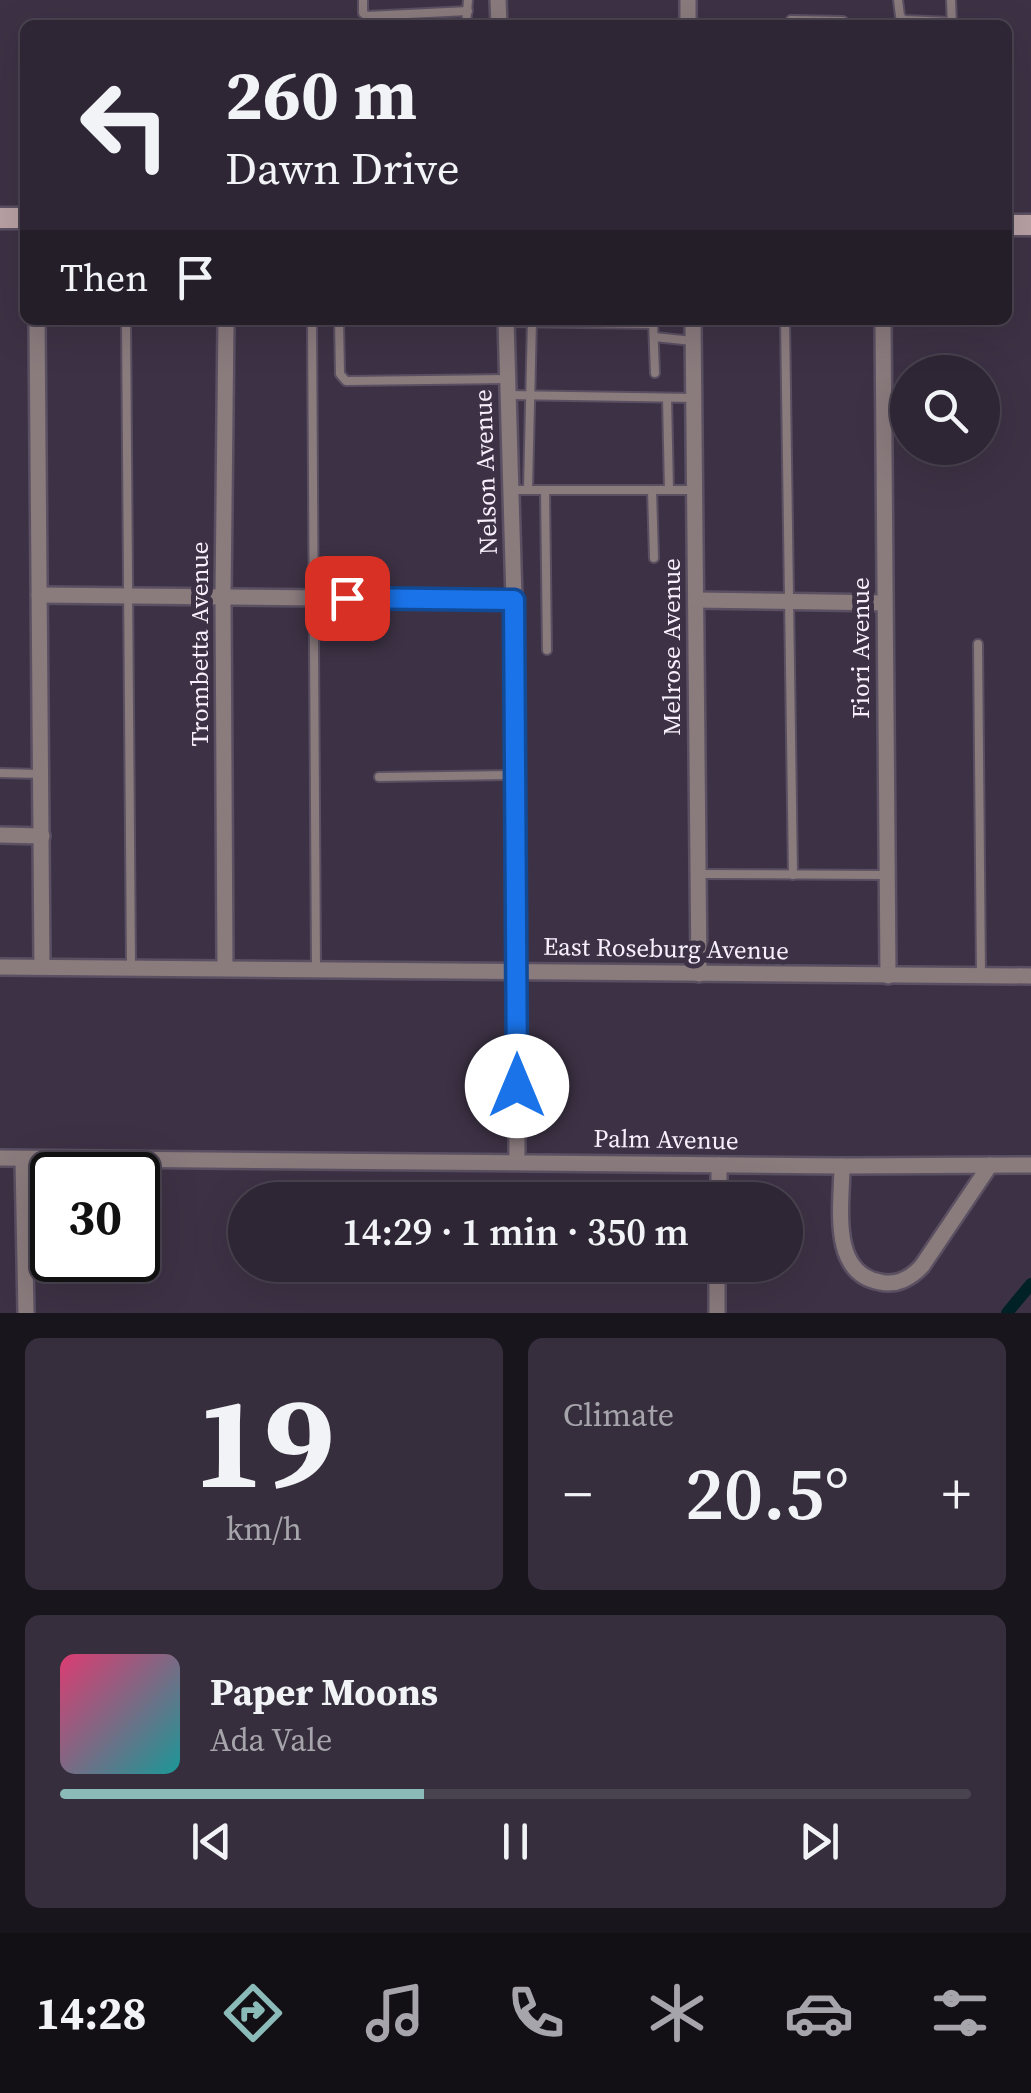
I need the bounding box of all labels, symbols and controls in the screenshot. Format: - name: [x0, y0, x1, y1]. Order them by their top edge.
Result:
- text: 260 m: [225, 46, 417, 142]
- icon: left: [60, 60, 190, 190]
- text: Dawn Drive: [225, 137, 460, 199]
- icon: arrive: [168, 250, 223, 305]
- text: Then: [60, 252, 148, 304]
- map controls: [890, 355, 1000, 465]
- button: search: [890, 355, 1000, 465]
- street label: Nelson Avenue: [465, 389, 505, 555]
- street label: Trombetta Avenue: [182, 541, 216, 747]
- pin: [305, 556, 390, 641]
- street label: Melrose Avenue: [654, 558, 688, 736]
- icon: arrive: [320, 571, 375, 626]
- street label: Fiori Avenue: [843, 577, 877, 719]
- street label: East Roseburg Avenue: [543, 929, 789, 967]
- position arrow: [465, 1034, 569, 1138]
- street label: Palm Avenue: [593, 1121, 739, 1157]
- speed limit sign: 30: [30, 1152, 160, 1282]
- text: 14:29 · 1 min · 350 m: [342, 1206, 689, 1258]
- text: 19: [194, 1352, 334, 1531]
- text: Climate: [563, 1393, 674, 1437]
- text: 20.5°: [685, 1441, 849, 1544]
- text: −: [563, 1456, 592, 1531]
- text: +: [942, 1456, 971, 1531]
- text: km/h: [226, 1507, 302, 1551]
- text: Paper Moons: [210, 1666, 438, 1718]
- text: Ada Vale: [210, 1718, 332, 1762]
- icon: previous: [184, 1814, 239, 1869]
- icon: pause: [488, 1814, 543, 1869]
- icon: next: [792, 1814, 847, 1869]
- icon: directions: [218, 1978, 288, 2048]
- icon: music: [360, 1978, 430, 2048]
- icon: phone: [501, 1978, 571, 2048]
- icon: climate: [642, 1978, 712, 2048]
- icon: car: [784, 1978, 854, 2048]
- icon: filters: [925, 1978, 995, 2048]
- text: 14:28: [36, 1982, 147, 2044]

